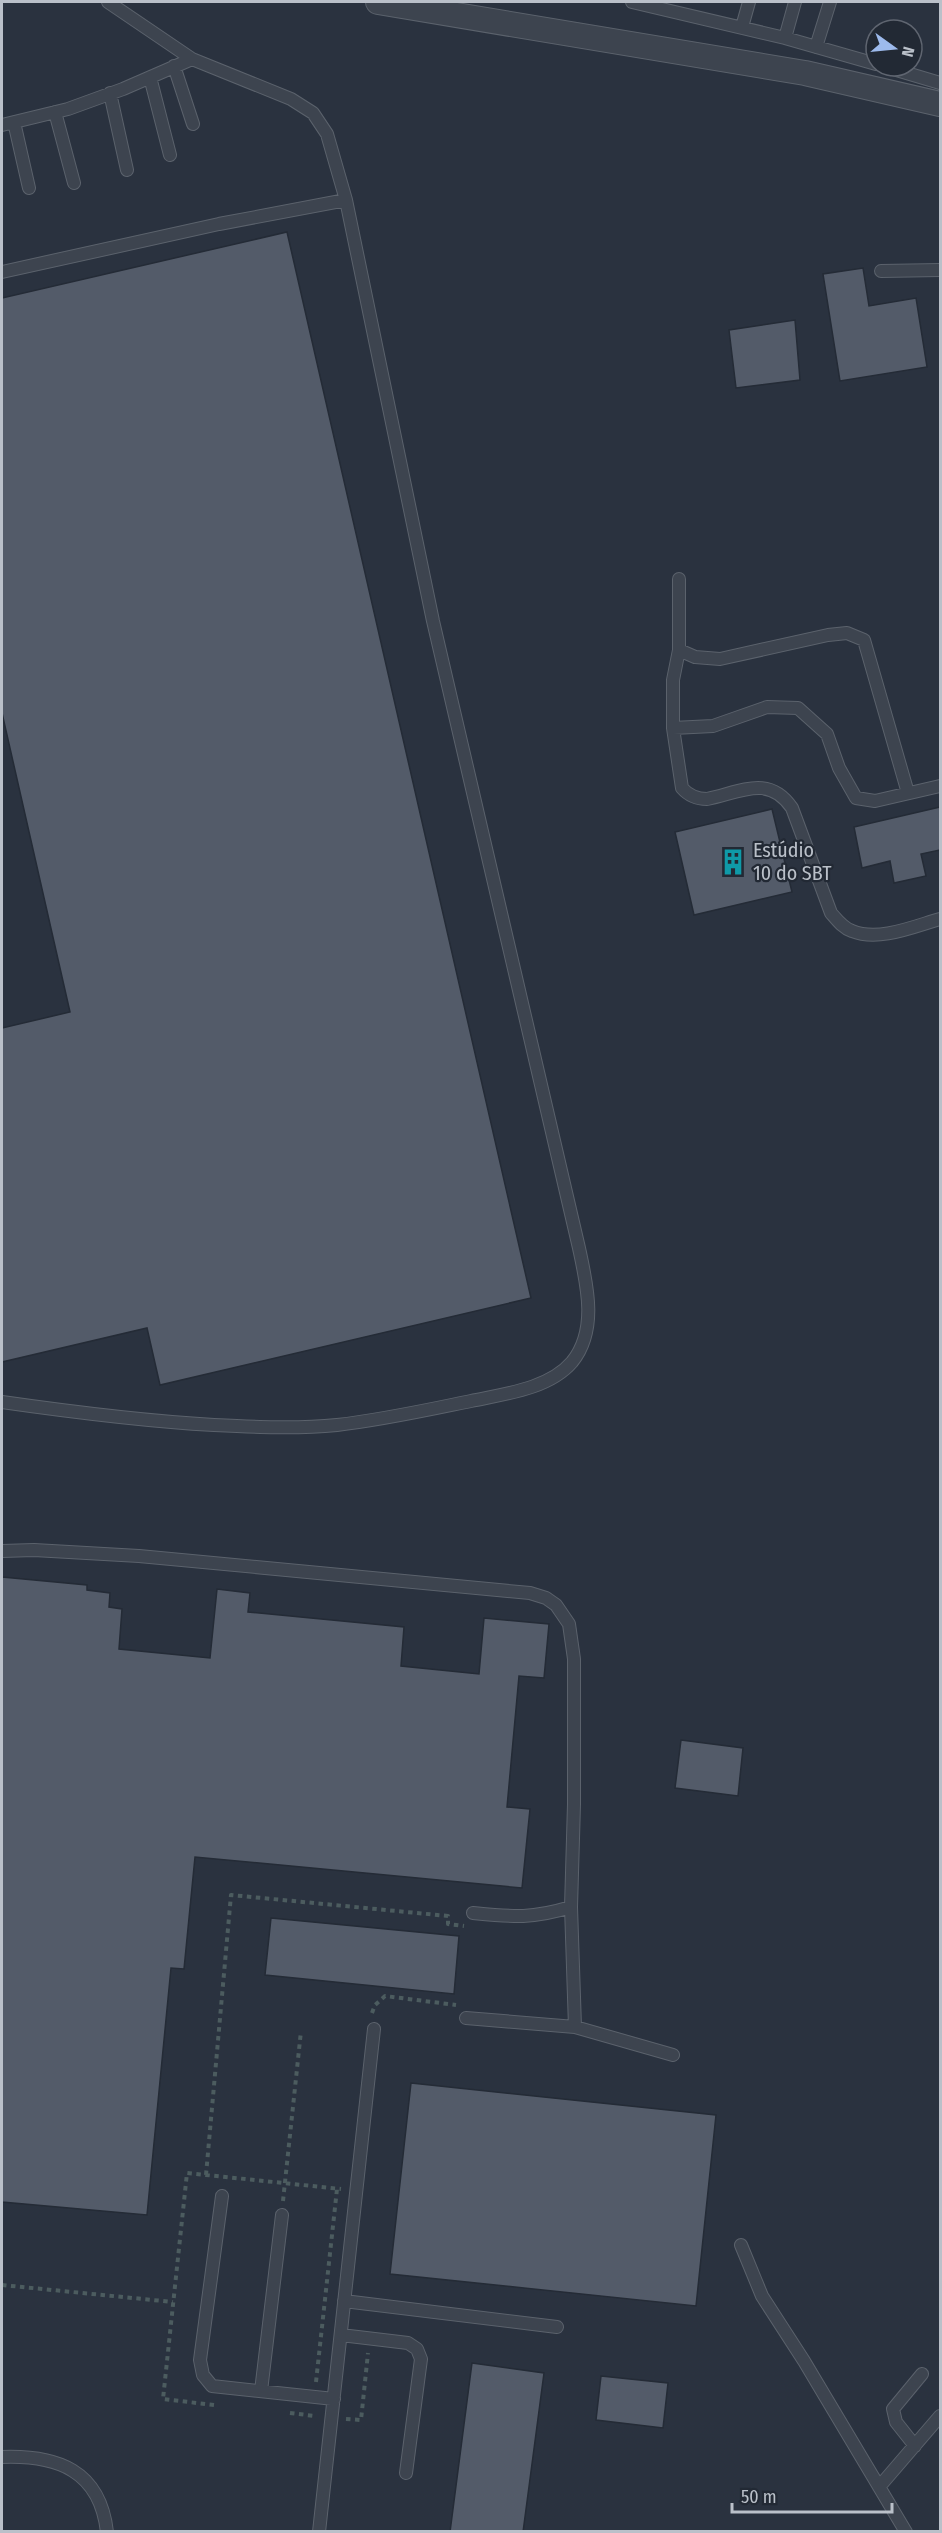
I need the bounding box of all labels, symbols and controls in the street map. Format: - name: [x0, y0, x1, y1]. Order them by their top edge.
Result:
- north arrow: [864, 18, 924, 78]
- text: N: [898, 45, 918, 59]
- place label: Estúdio 10 do SBT: [753, 838, 832, 885]
- building icon: Estúdio 10 do SBT: [718, 847, 748, 877]
- scale bar: [732, 2476, 892, 2514]
- text: 50 m: [741, 2486, 777, 2508]

